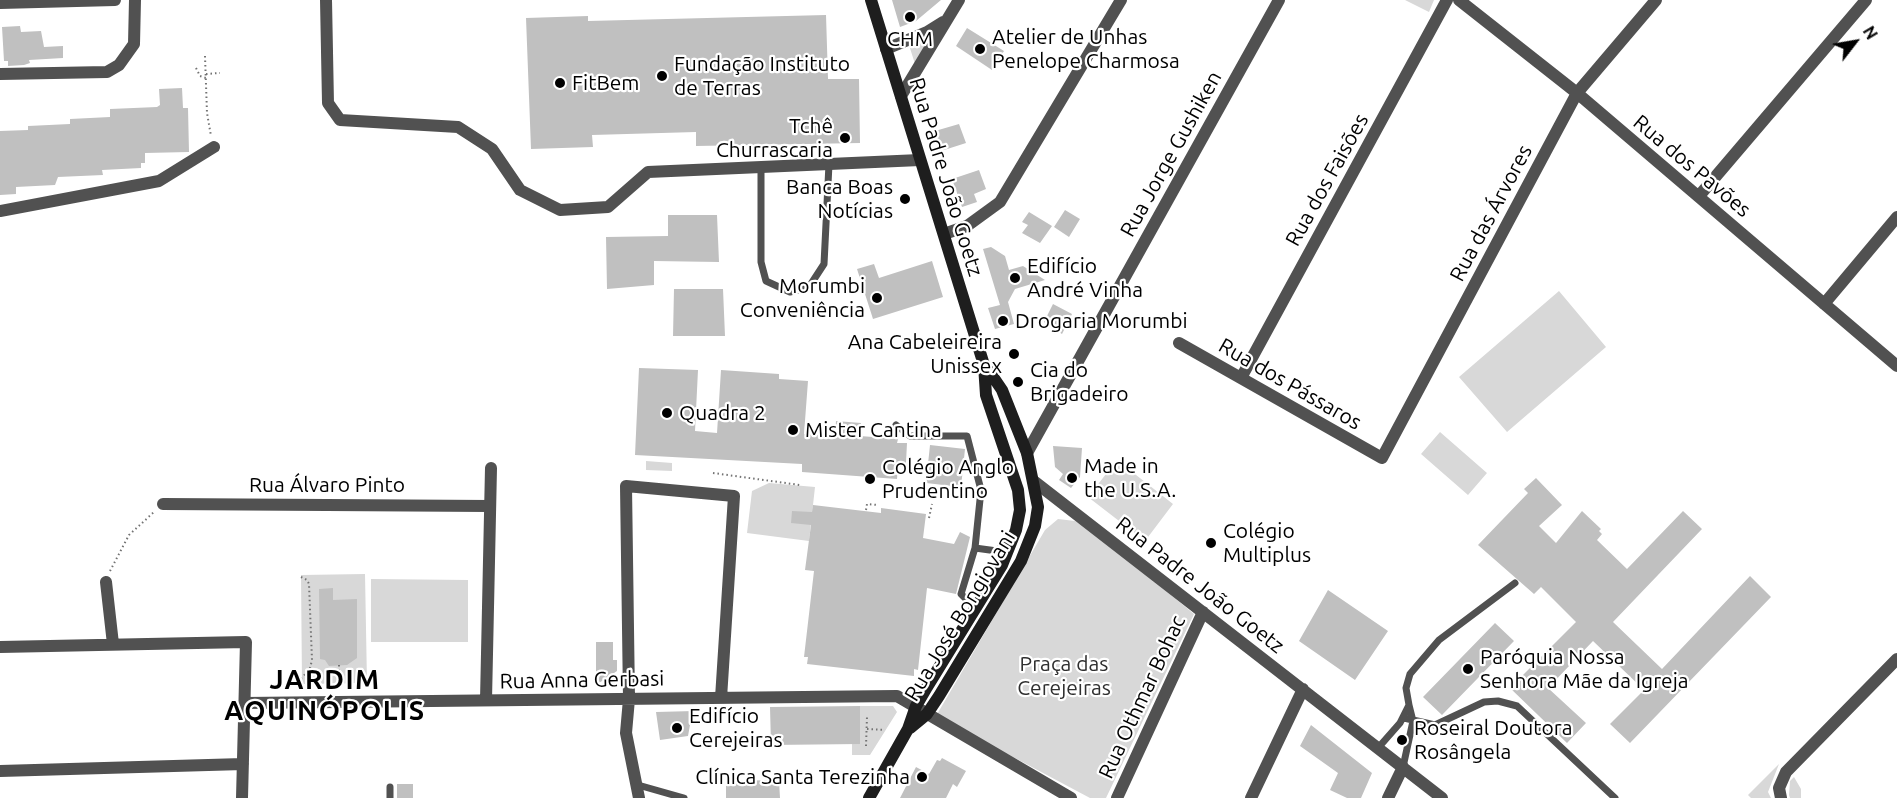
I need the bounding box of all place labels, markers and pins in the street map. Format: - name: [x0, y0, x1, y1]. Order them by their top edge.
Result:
- marker: CHM: [903, 10, 917, 24]
- place label: Atelier de Unhas Penelope Charmosa: [992, 24, 1180, 74]
- place label: CHM: [887, 26, 933, 52]
- marker: Atelier de Unhas Penelope Charmosa: [973, 42, 987, 56]
- place label: Fundação Instituto de Terras: [674, 51, 850, 101]
- marker: Fundação Instituto de Terras: [655, 69, 669, 83]
- place label: FitBem: [572, 70, 639, 96]
- marker: FitBem: [553, 76, 567, 90]
- place label: Tchê Churrascaria: [716, 113, 833, 163]
- marker: Tchê Churrascaria: [838, 131, 852, 145]
- place label: Banca Boas Notícias: [786, 174, 893, 224]
- marker: Banca Boas Notícias: [898, 192, 912, 206]
- place label: Edifício André Vinha: [1027, 253, 1143, 303]
- marker: Edifício André Vinha: [1008, 271, 1022, 285]
- place label: Morumbi Conveniência: [740, 273, 865, 323]
- marker: Morumbi Conveniência: [870, 291, 884, 305]
- place label: Drogaria Morumbi: [1015, 308, 1188, 334]
- marker: Drogaria Morumbi: [996, 314, 1010, 328]
- place label: Ana Cabeleireira Unissex: [848, 329, 1002, 379]
- marker: Ana Cabeleireira Unissex: [1007, 347, 1021, 361]
- place label: Cia do Brigadeiro: [1030, 357, 1128, 407]
- marker: Cia do Brigadeiro: [1011, 375, 1025, 389]
- place label: Quadra 2: [679, 400, 766, 426]
- marker: Quadra 2: [660, 406, 674, 420]
- place label: Mister Cantina: [805, 417, 942, 443]
- marker: Mister Cantina: [786, 423, 800, 437]
- place label: Made in the U.S.A.: [1084, 453, 1176, 503]
- place label: Colégio Anglo Prudentino: [882, 454, 1014, 504]
- marker: Made in the U.S.A.: [1065, 471, 1079, 485]
- marker: Colégio Anglo Prudentino: [863, 472, 877, 486]
- place label: Colégio Multiplus: [1223, 518, 1311, 568]
- marker: Colégio Multiplus: [1204, 536, 1218, 550]
- place label: Paróquia Nossa Senhora Mãe da Igreja: [1480, 644, 1689, 694]
- marker: Paróquia Nossa Senhora Mãe da Igreja: [1461, 662, 1475, 676]
- place label: Edifício Cerejeiras: [689, 703, 783, 753]
- place label: Roseiral Doutora Rosângela: [1414, 715, 1573, 765]
- marker: Edifício Cerejeiras: [670, 721, 684, 735]
- marker: Roseiral Doutora Rosângela: [1395, 733, 1409, 747]
- place label: Clínica Santa Terezinha: [695, 764, 910, 790]
- marker: Clínica Santa Terezinha: [915, 770, 929, 784]

